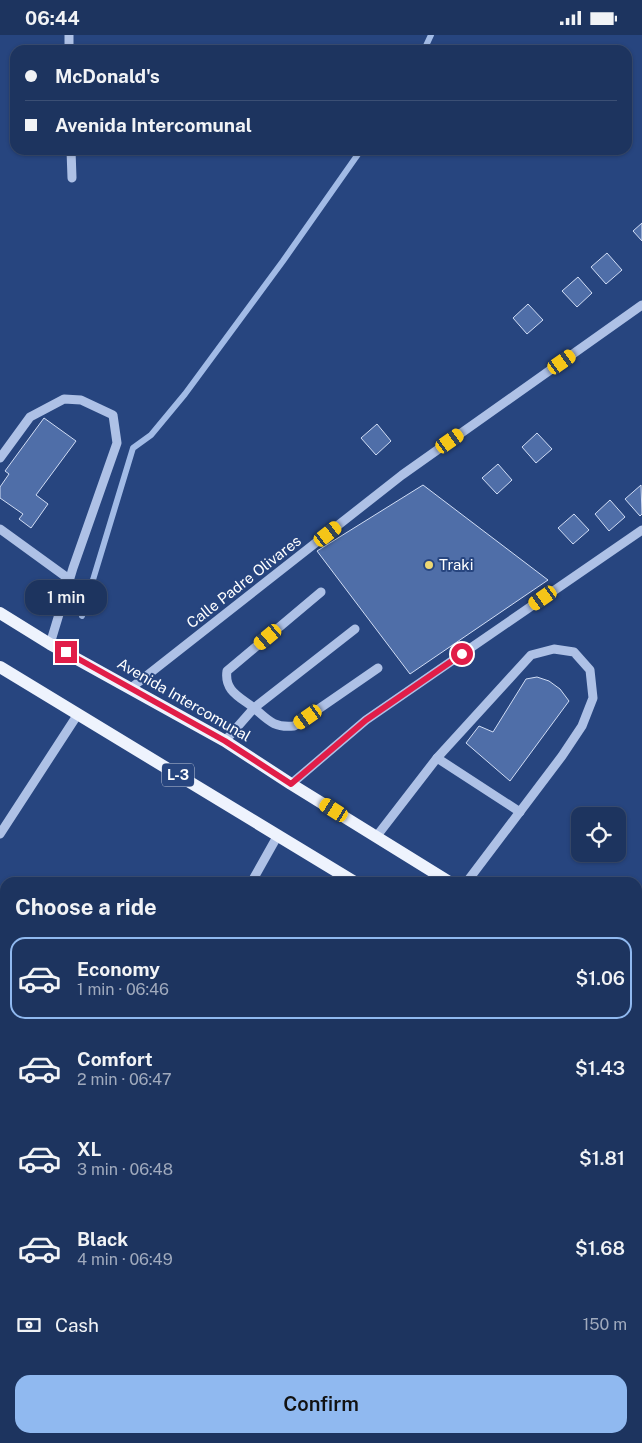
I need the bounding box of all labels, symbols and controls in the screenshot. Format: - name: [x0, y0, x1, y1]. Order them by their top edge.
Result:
- text: 06:44: [25, 7, 80, 29]
- text: McDonald's: [55, 65, 160, 87]
- text: Avenida Intercomunal: [55, 114, 252, 136]
- car: [545, 347, 578, 377]
- car: [433, 426, 466, 456]
- car: [311, 519, 344, 549]
- street label: Calle Padre Olivares: [183, 532, 304, 631]
- place label: Traki: [439, 556, 473, 573]
- marker: Traki: [423, 559, 435, 571]
- callout: 1 min: [25, 579, 107, 615]
- car: [526, 583, 559, 613]
- text: 1 min: [47, 588, 85, 607]
- car: [251, 622, 284, 652]
- route end: [55, 641, 77, 663]
- route start: [451, 643, 473, 665]
- street label: Avenida Intercomunal: [115, 654, 254, 745]
- car: [291, 702, 324, 732]
- road number: L-3: [162, 763, 194, 787]
- car: [317, 796, 350, 824]
- map controls: [571, 807, 626, 862]
- button: locate: [571, 807, 626, 862]
- text: Choose a ride: [15, 894, 157, 920]
- icon: car: [17, 956, 62, 1001]
- text: Economy: [77, 958, 160, 980]
- text: $1.06: [575, 967, 625, 989]
- text: 1 min · 06:46: [77, 980, 169, 999]
- icon: car: [17, 1046, 62, 1091]
- text: Comfort: [77, 1048, 153, 1070]
- text: $1.43: [575, 1057, 625, 1079]
- text: 2 min · 06:47: [77, 1070, 172, 1089]
- icon: car: [17, 1136, 62, 1181]
- text: XL: [77, 1138, 102, 1160]
- text: $1.81: [579, 1147, 625, 1169]
- text: 3 min · 06:48: [77, 1160, 173, 1179]
- icon: car: [17, 1226, 62, 1271]
- text: Black: [77, 1228, 128, 1250]
- text: $1.68: [575, 1237, 625, 1259]
- text: 4 min · 06:49: [77, 1250, 173, 1269]
- icon: cash: [15, 1311, 43, 1339]
- text: Cash: [55, 1314, 99, 1336]
- text: 150 m: [583, 1315, 627, 1334]
- button: Confirm: [15, 1375, 627, 1433]

